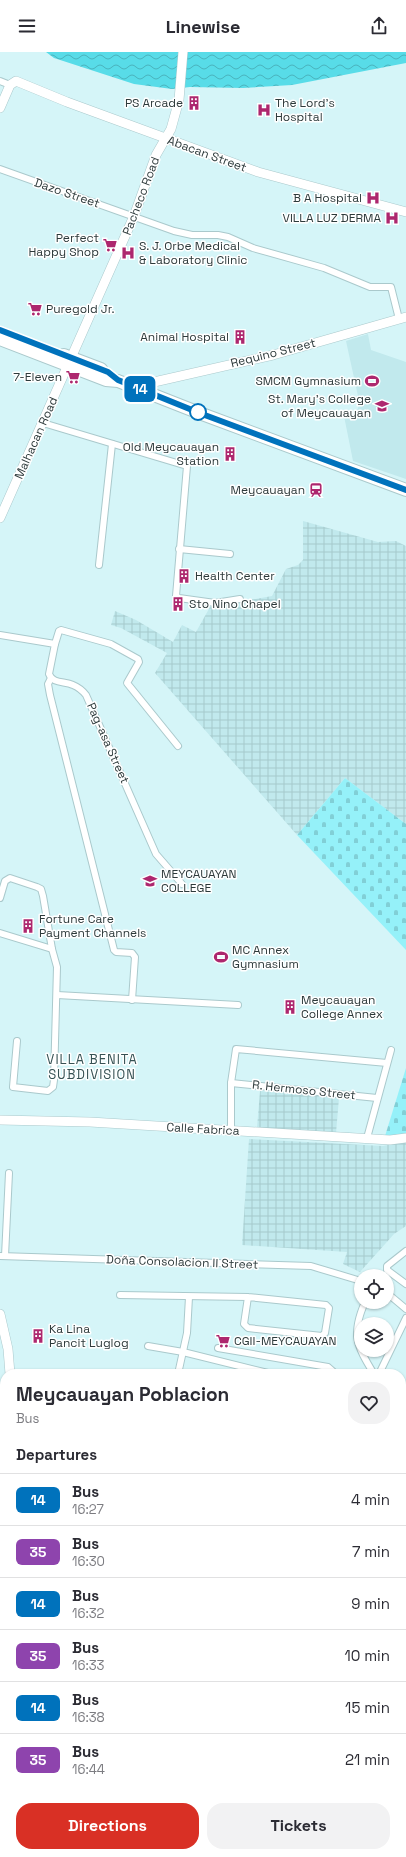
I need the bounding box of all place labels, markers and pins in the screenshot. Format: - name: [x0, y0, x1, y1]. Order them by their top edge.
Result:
- place label: PS Arcade: [125, 95, 183, 111]
- building icon: PS Arcade: [186, 95, 202, 111]
- place label: The Lord's Hospital: [275, 95, 335, 125]
- hospital icon: The Lord's Hospital: [256, 102, 272, 118]
- place label: B A Hospital: [293, 190, 362, 206]
- hospital icon: B A Hospital: [365, 190, 381, 206]
- place label: VILLA LUZ DERMA: [282, 210, 381, 226]
- hospital icon: VILLA LUZ DERMA: [384, 210, 400, 226]
- place label: Perfect Happy Shop: [28, 230, 99, 260]
- supermarket icon: Perfect Happy Shop: [102, 237, 118, 253]
- place label: S. J. Orbe Medical & Laboratory Clinic: [139, 238, 248, 268]
- hospital icon: S. J. Orbe Medical & Laboratory Clinic: [120, 245, 136, 261]
- supermarket icon: Puregold Jr.: [27, 301, 43, 317]
- place label: Puregold Jr.: [46, 301, 114, 317]
- place label: Animal Hospital: [140, 329, 229, 345]
- building icon: Animal Hospital: [232, 329, 248, 345]
- place label: 7-Eleven: [13, 369, 62, 385]
- supermarket icon: 7-Eleven: [65, 369, 81, 385]
- place label: SMCM Gymnasium: [255, 373, 361, 389]
- sports icon: SMCM Gymnasium: [364, 373, 380, 389]
- place label: St. Mary's College of Meycauayan: [268, 391, 371, 421]
- school or university icon: St. Mary's College of Meycauayan: [374, 398, 390, 414]
- unlabelled marker: [189, 403, 207, 421]
- place label: Old Meycauayan Station: [123, 439, 219, 469]
- building icon: Old Meycauayan Station: [222, 446, 238, 462]
- place label: Meycauayan: [231, 482, 305, 498]
- station icon: Meycauayan: [308, 482, 324, 498]
- building icon: Health Center: [176, 568, 192, 584]
- place label: Health Center: [195, 568, 275, 584]
- building icon: Sto Nino Chapel: [170, 596, 186, 612]
- place label: Sto Nino Chapel: [189, 596, 281, 612]
- place label: MEYCAUAYAN COLLEGE: [161, 866, 237, 896]
- school or university icon: MEYCAUAYAN COLLEGE: [142, 873, 158, 889]
- place label: Fortune Care Payment Channels: [39, 911, 146, 941]
- building icon: Fortune Care Payment Channels: [20, 918, 36, 934]
- place label: MC Annex Gymnasium: [232, 942, 299, 972]
- sports icon: MC Annex Gymnasium: [213, 949, 229, 965]
- place label: Meycauayan College Annex: [301, 992, 383, 1022]
- building icon: Meycauayan College Annex: [282, 999, 298, 1015]
- place label: Ka Lina Pancit Luglog: [49, 1321, 129, 1351]
- building icon: Ka Lina Pancit Luglog: [30, 1328, 46, 1344]
- supermarket icon: CGII-MEYCAUAYAN: [215, 1333, 231, 1349]
- place label: CGII-MEYCAUAYAN: [234, 1333, 337, 1349]

